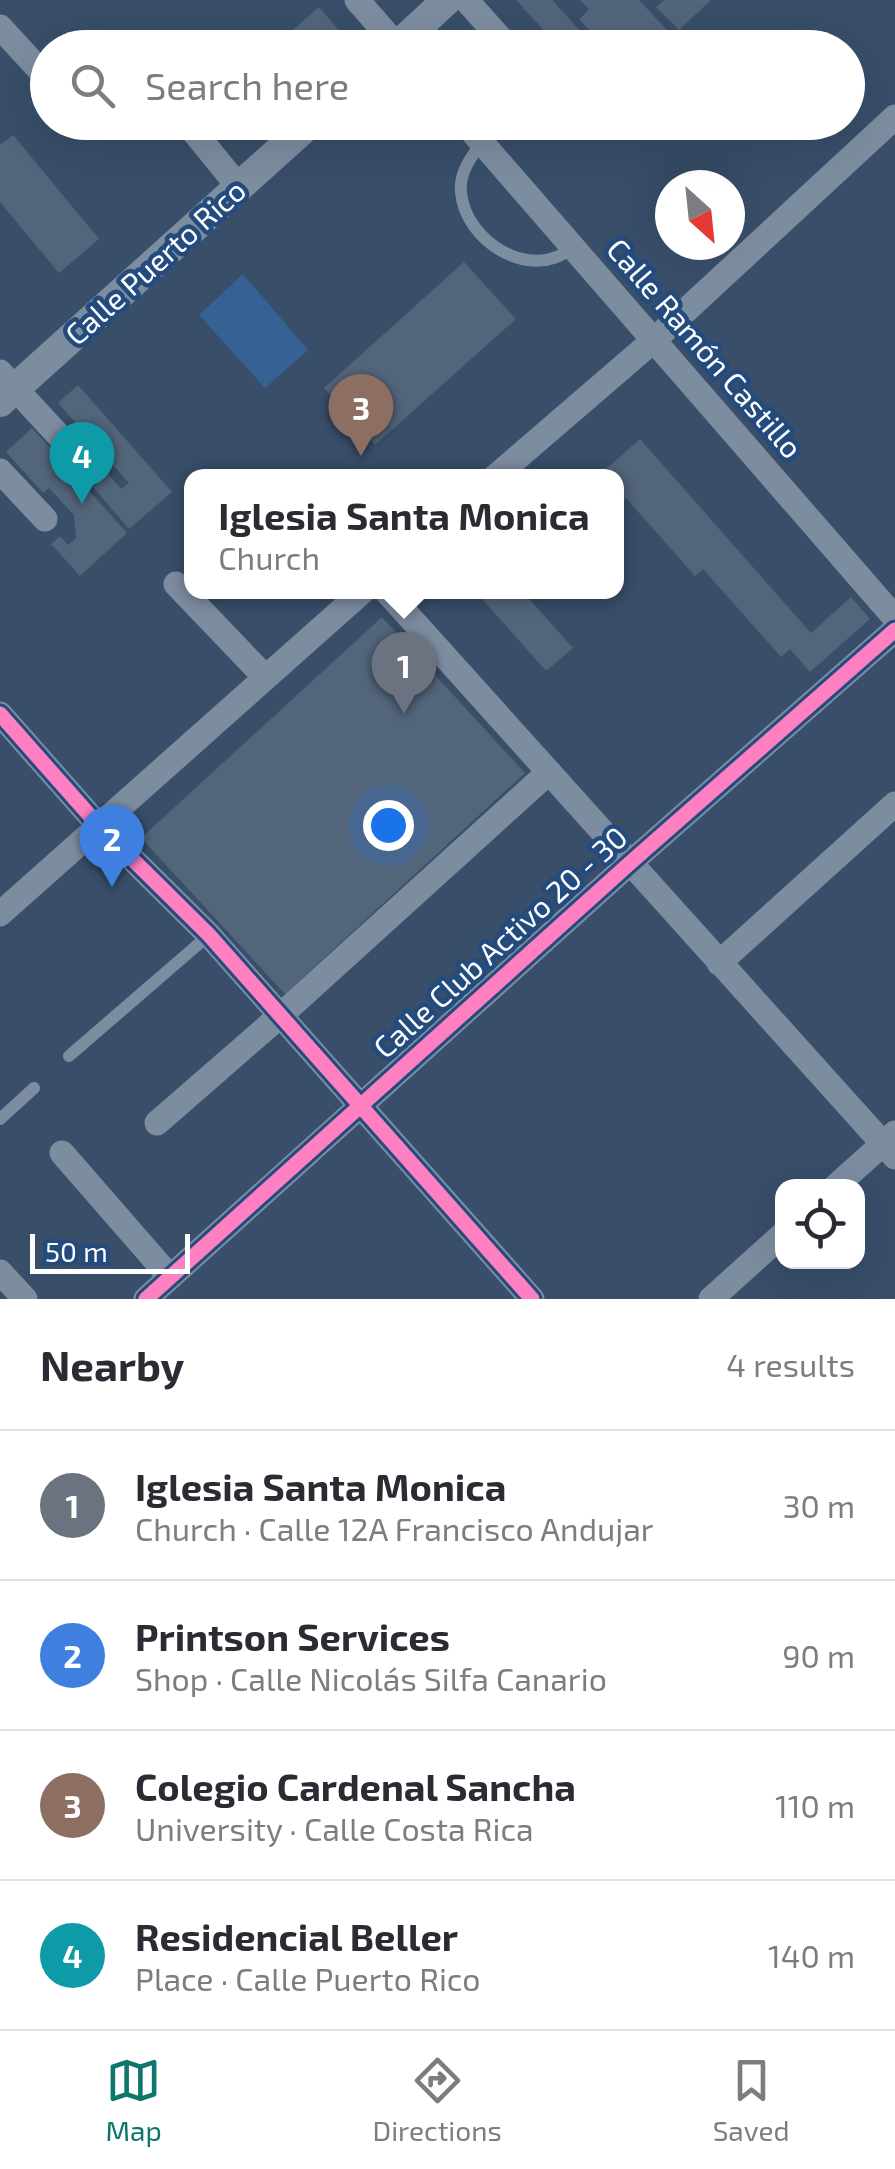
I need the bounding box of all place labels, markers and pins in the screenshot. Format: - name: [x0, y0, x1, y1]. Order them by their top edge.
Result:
- pin: 3: [328, 374, 394, 456]
- pin: 4: [49, 422, 114, 504]
- pin: 1: [372, 632, 436, 714]
- pin: 2: [80, 804, 144, 887]

